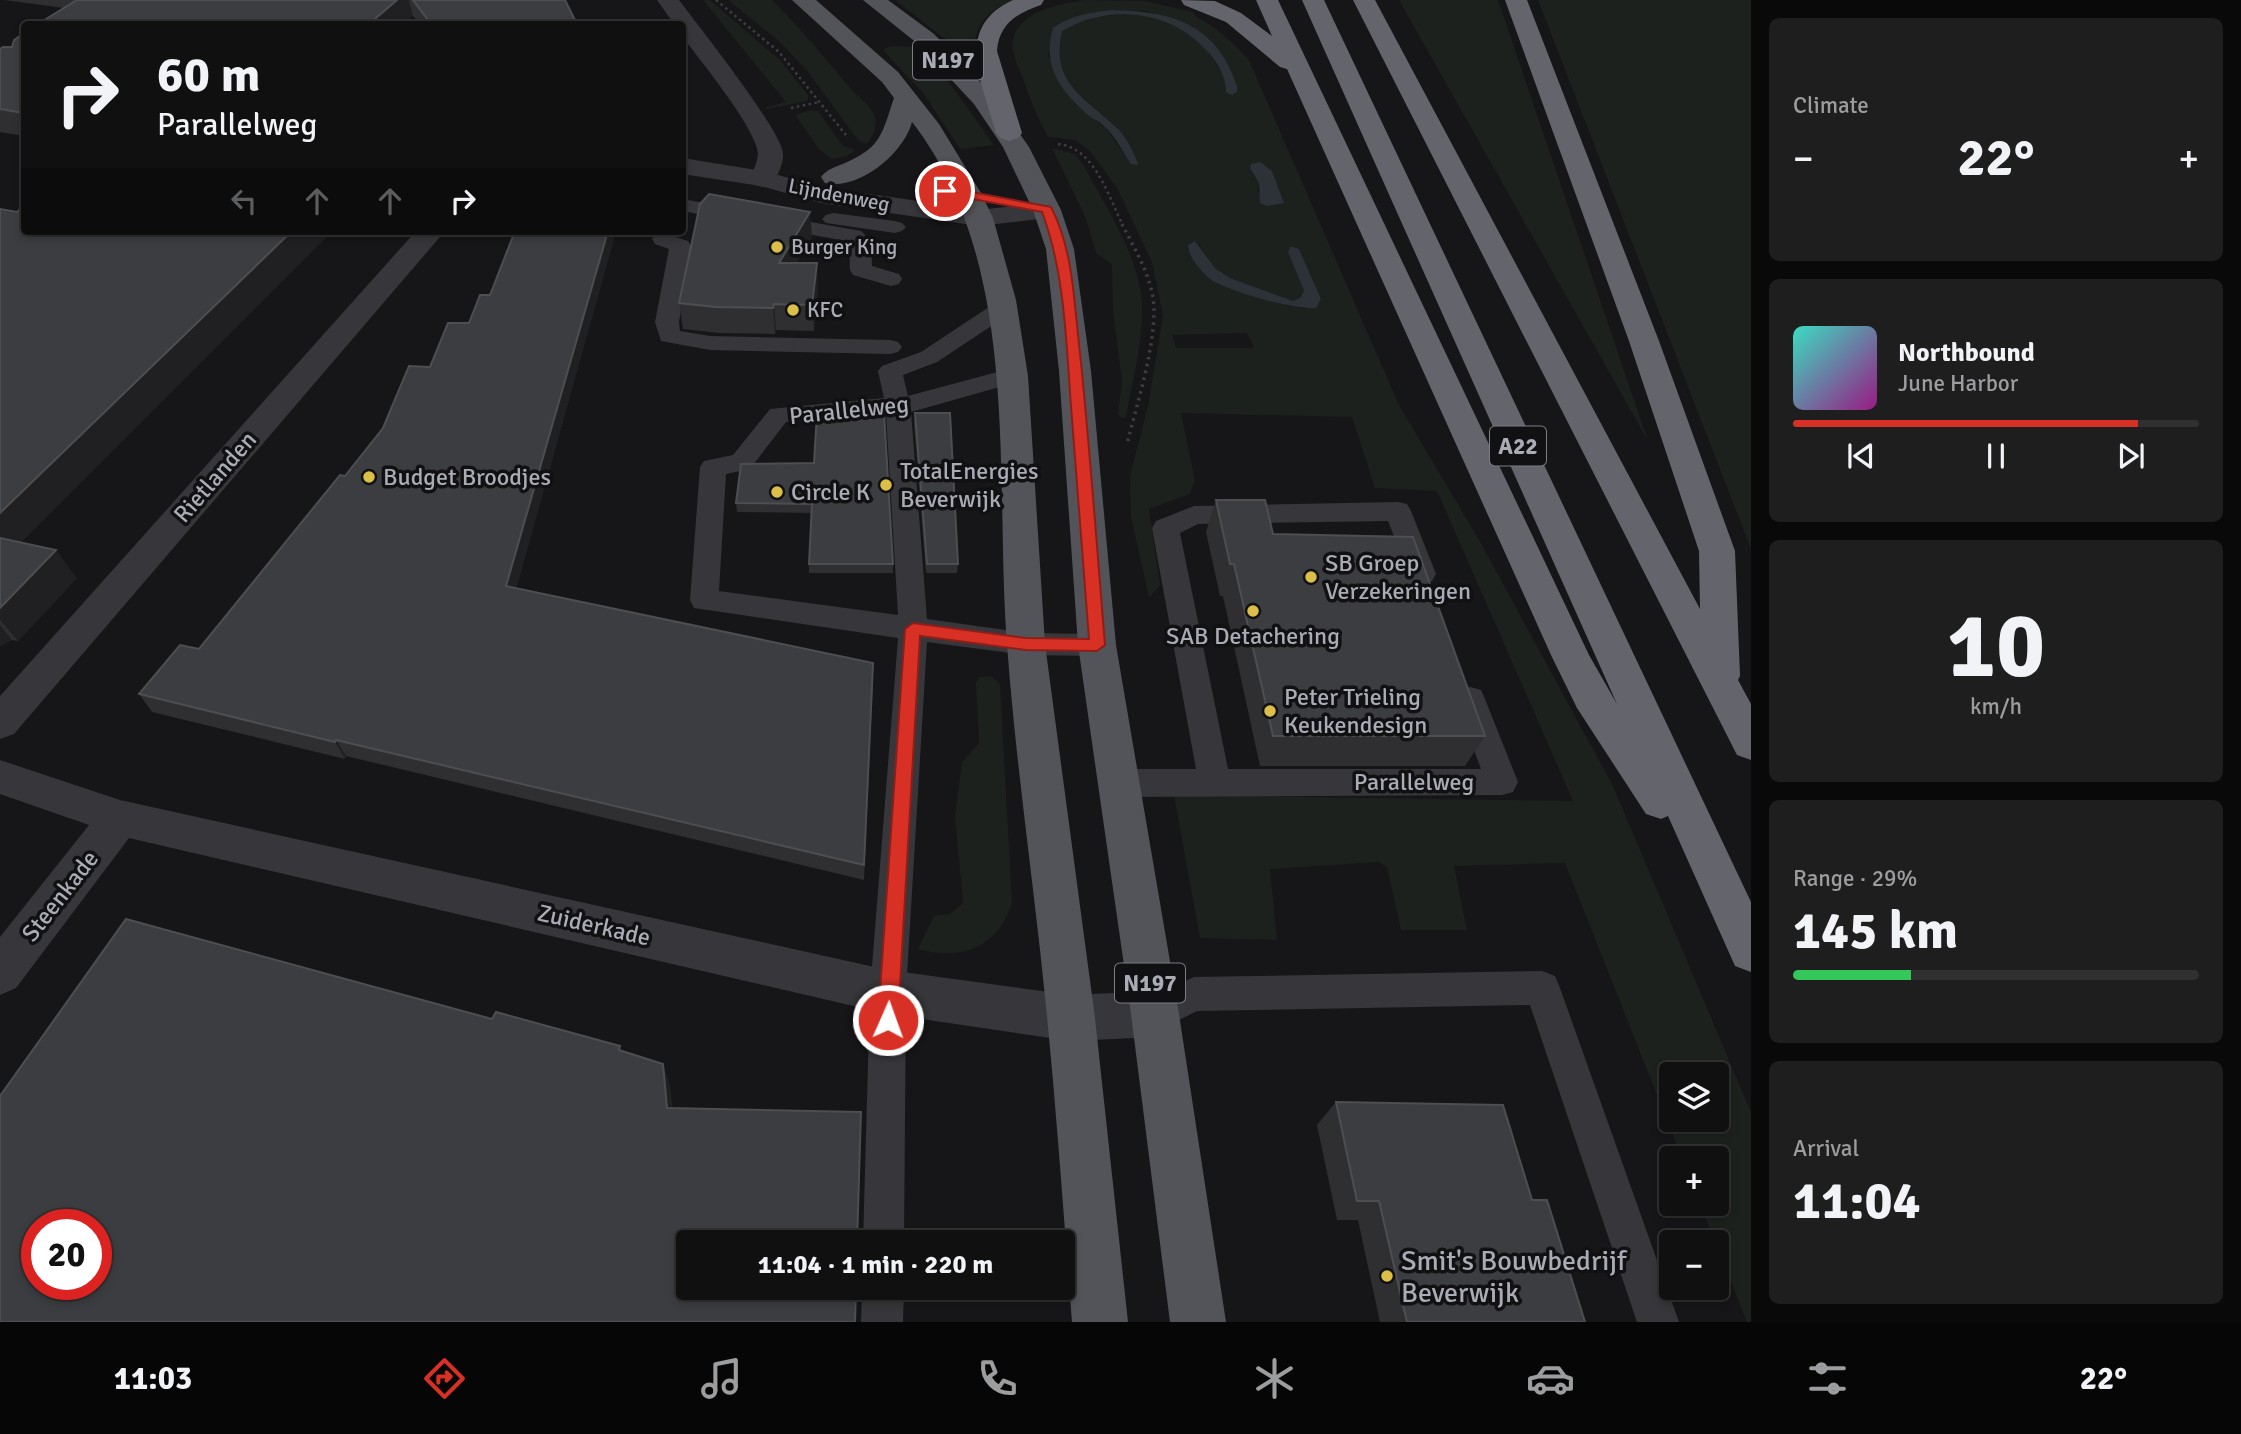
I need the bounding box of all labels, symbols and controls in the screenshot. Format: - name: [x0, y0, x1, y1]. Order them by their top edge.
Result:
- road number: N197: [913, 40, 983, 80]
- text: 60 m: [157, 45, 260, 105]
- icon: right: [42, 49, 133, 140]
- text: Climate: [1793, 91, 1869, 120]
- text: Parallelweg: [157, 105, 317, 144]
- text: 22°: [1958, 126, 2034, 190]
- text: −: [1793, 135, 1814, 182]
- text: +: [2178, 135, 2199, 182]
- pin: [915, 161, 975, 221]
- street label: Lijndenweg: [786, 172, 892, 218]
- icon: arrive: [926, 172, 964, 210]
- icon: left: [225, 182, 263, 220]
- icon: ahead: [298, 182, 336, 220]
- icon: ahead: [371, 182, 409, 220]
- icon: right: [444, 182, 482, 220]
- place label: Burger King: [791, 234, 897, 260]
- marker: Burger King: [769, 239, 785, 255]
- place label: KFC: [807, 297, 843, 323]
- marker: KFC: [785, 302, 801, 318]
- text: Northbound: [1898, 337, 2035, 369]
- text: June Harbor: [1898, 369, 2018, 398]
- street label: Parallelweg: [788, 389, 910, 431]
- street label: Rietlanden: [167, 425, 263, 529]
- road number: A22: [1490, 426, 1546, 466]
- icon: previous: [1842, 437, 1880, 475]
- icon: pause: [1977, 437, 2015, 475]
- icon: next: [2112, 437, 2150, 475]
- place label: TotalEnergies Beverwijk: [900, 456, 1039, 514]
- place label: Budget Broodjes: [383, 462, 551, 492]
- marker: Budget Broodjes: [361, 469, 377, 485]
- place label: Circle K: [791, 477, 870, 507]
- marker: TotalEnergies Beverwijk: [878, 477, 894, 493]
- marker: Circle K: [769, 484, 785, 500]
- place label: SB Groep Verzekeringen: [1325, 548, 1471, 606]
- marker: SB Groep Verzekeringen: [1303, 569, 1319, 585]
- text: 10: [1947, 590, 2045, 703]
- marker: SAB Detachering: [1245, 603, 1261, 619]
- place label: SAB Detachering: [1166, 621, 1340, 651]
- place label: Peter Trieling Keukendesign: [1284, 682, 1427, 740]
- text: km/h: [1970, 692, 2022, 721]
- marker: Peter Trieling Keukendesign: [1262, 703, 1278, 719]
- street label: Parallelweg: [1354, 767, 1474, 797]
- street label: Steenkade: [15, 844, 105, 948]
- text: Range · 29%: [1793, 864, 1917, 893]
- street label: Zuiderkade: [535, 897, 653, 953]
- text: 145 km: [1793, 899, 1958, 963]
- road number: N197: [1115, 964, 1185, 1002]
- position arrow: [851, 983, 925, 1057]
- map controls: [1659, 1062, 1729, 1300]
- button: layers: [1659, 1062, 1729, 1132]
- text: Arrival: [1793, 1134, 1859, 1163]
- button: +: [1659, 1146, 1729, 1216]
- text: 11:04: [1793, 1169, 1921, 1233]
- speed limit sign: 20: [21, 1209, 112, 1300]
- button: −: [1659, 1230, 1729, 1300]
- place label: Smit's Bouwbedrijf Beverwijk: [1401, 1244, 1628, 1310]
- text: 11:04 · 1 min · 220 m: [758, 1249, 993, 1281]
- marker: Smit's Bouwbedrijf Beverwijk: [1379, 1268, 1395, 1284]
- icon: directions: [420, 1354, 469, 1403]
- icon: music: [697, 1354, 746, 1403]
- icon: phone: [973, 1354, 1022, 1403]
- icon: climate: [1250, 1354, 1299, 1403]
- icon: car: [1526, 1354, 1575, 1403]
- icon: filters: [1803, 1354, 1852, 1403]
- text: 11:03: [114, 1359, 192, 1398]
- text: 22°: [2080, 1359, 2127, 1398]

